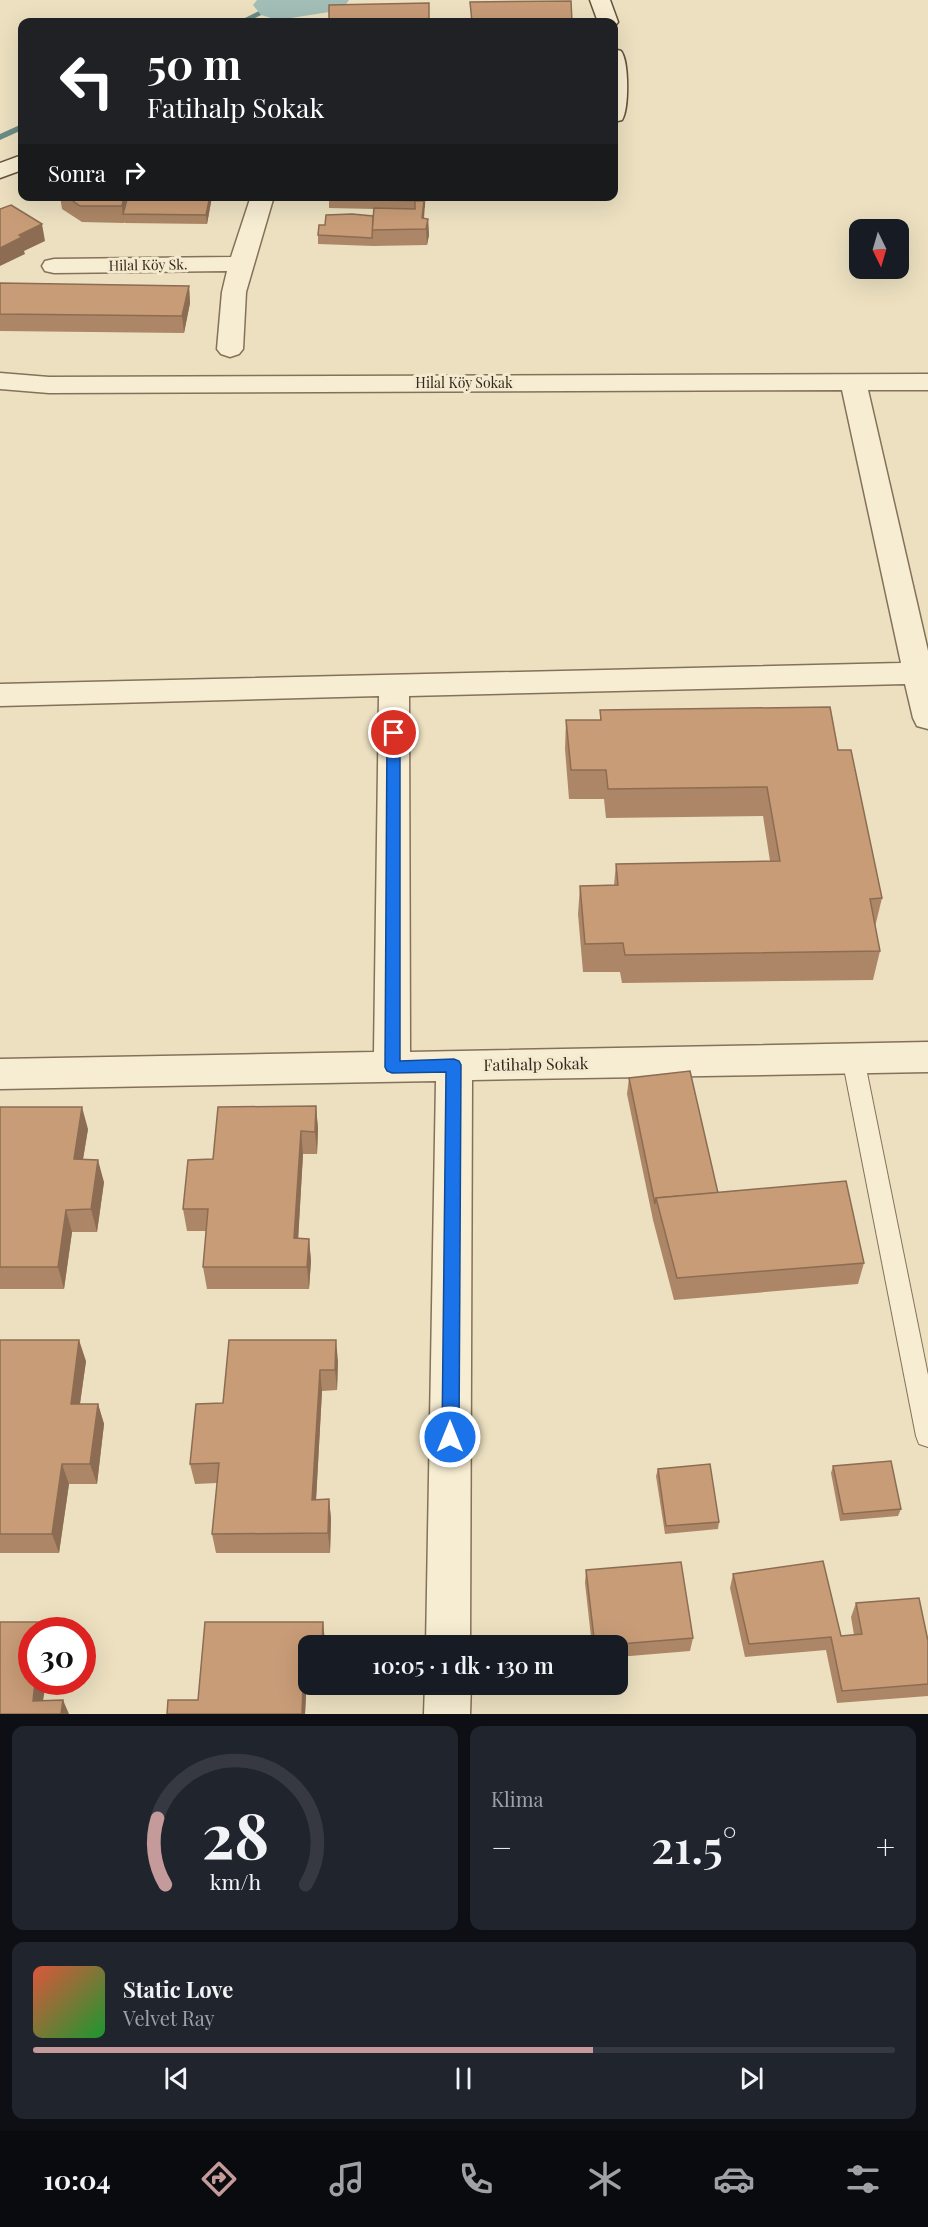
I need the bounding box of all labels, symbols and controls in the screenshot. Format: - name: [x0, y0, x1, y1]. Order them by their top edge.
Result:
- text: 50 m: [147, 35, 241, 91]
- icon: left: [48, 42, 126, 120]
- text: Fatihalp Sokak: [147, 89, 324, 125]
- icon: right: [118, 156, 151, 189]
- text: Sonra: [48, 158, 106, 188]
- north arrow: [849, 219, 909, 279]
- map controls: [849, 219, 909, 279]
- street label: Hilal Köy Sk.: [108, 254, 188, 275]
- street label: Hilal Köy Sokak: [415, 373, 513, 392]
- pin: [368, 707, 419, 758]
- icon: arrive: [377, 716, 410, 749]
- street label: Fatihalp Sokak: [483, 1052, 589, 1075]
- position arrow: [418, 1405, 482, 1469]
- speed limit sign: 30: [18, 1617, 96, 1695]
- text: 10:05 · 1 dk · 130 m: [372, 1650, 554, 1680]
- text: Klima: [491, 1785, 543, 1812]
- text: 28: [201, 1791, 269, 1875]
- text: 21.5°: [651, 1815, 737, 1875]
- text: −: [491, 1824, 512, 1868]
- text: +: [876, 1824, 895, 1868]
- text: km/h: [209, 1867, 261, 1895]
- text: Static Love: [123, 1974, 233, 2004]
- text: Velvet Ray: [123, 2004, 215, 2031]
- icon: previous: [160, 2062, 193, 2095]
- icon: pause: [447, 2062, 480, 2095]
- icon: next: [735, 2062, 768, 2095]
- icon: directions: [198, 2158, 240, 2200]
- icon: music: [326, 2158, 368, 2200]
- icon: phone: [455, 2158, 497, 2200]
- icon: climate: [584, 2158, 626, 2200]
- icon: car: [713, 2158, 755, 2200]
- icon: filters: [842, 2158, 884, 2200]
- text: 10:04: [43, 2161, 111, 2197]

